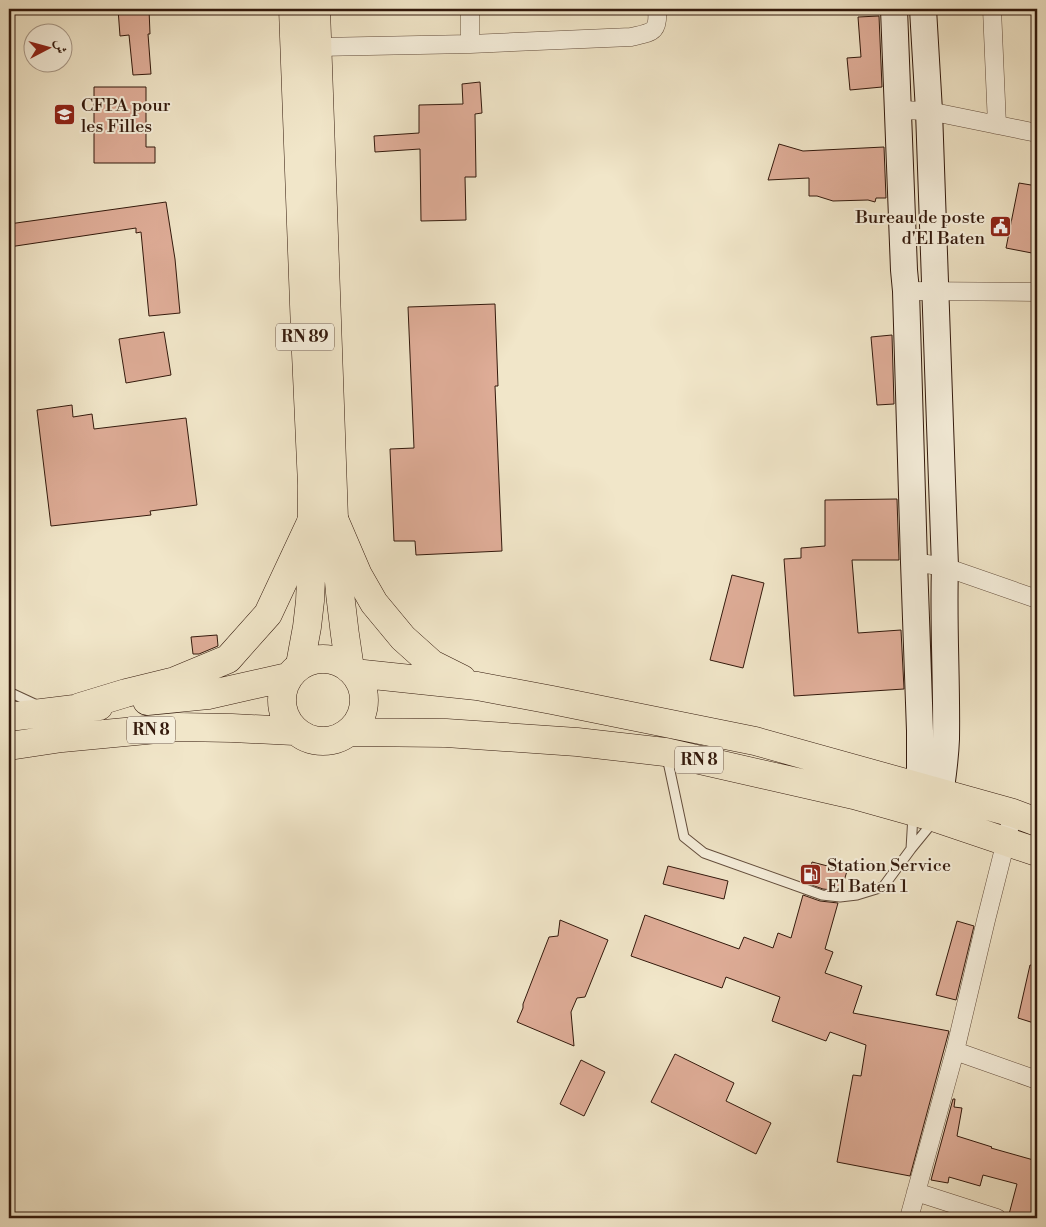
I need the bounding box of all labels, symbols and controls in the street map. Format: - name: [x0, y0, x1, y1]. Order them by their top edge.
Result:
- north arrow: [22, 22, 72, 72]
- text: ش: [50, 39, 70, 55]
- place label: CFPA pour les Filles: [81, 94, 171, 138]
- school or university icon: CFPA pour les Filles: [53, 103, 77, 127]
- place label: Bureau de poste d'El Baten: [854, 206, 985, 250]
- public building icon: Bureau de poste d'El Baten: [989, 215, 1013, 239]
- road number: RN 89: [276, 324, 334, 351]
- road number: RN 8: [127, 716, 175, 744]
- road number: RN 8: [675, 746, 723, 774]
- place label: Station Service El Baten 1: [827, 854, 951, 898]
- fuel station icon: Station Service El Baten 1: [799, 863, 823, 887]

